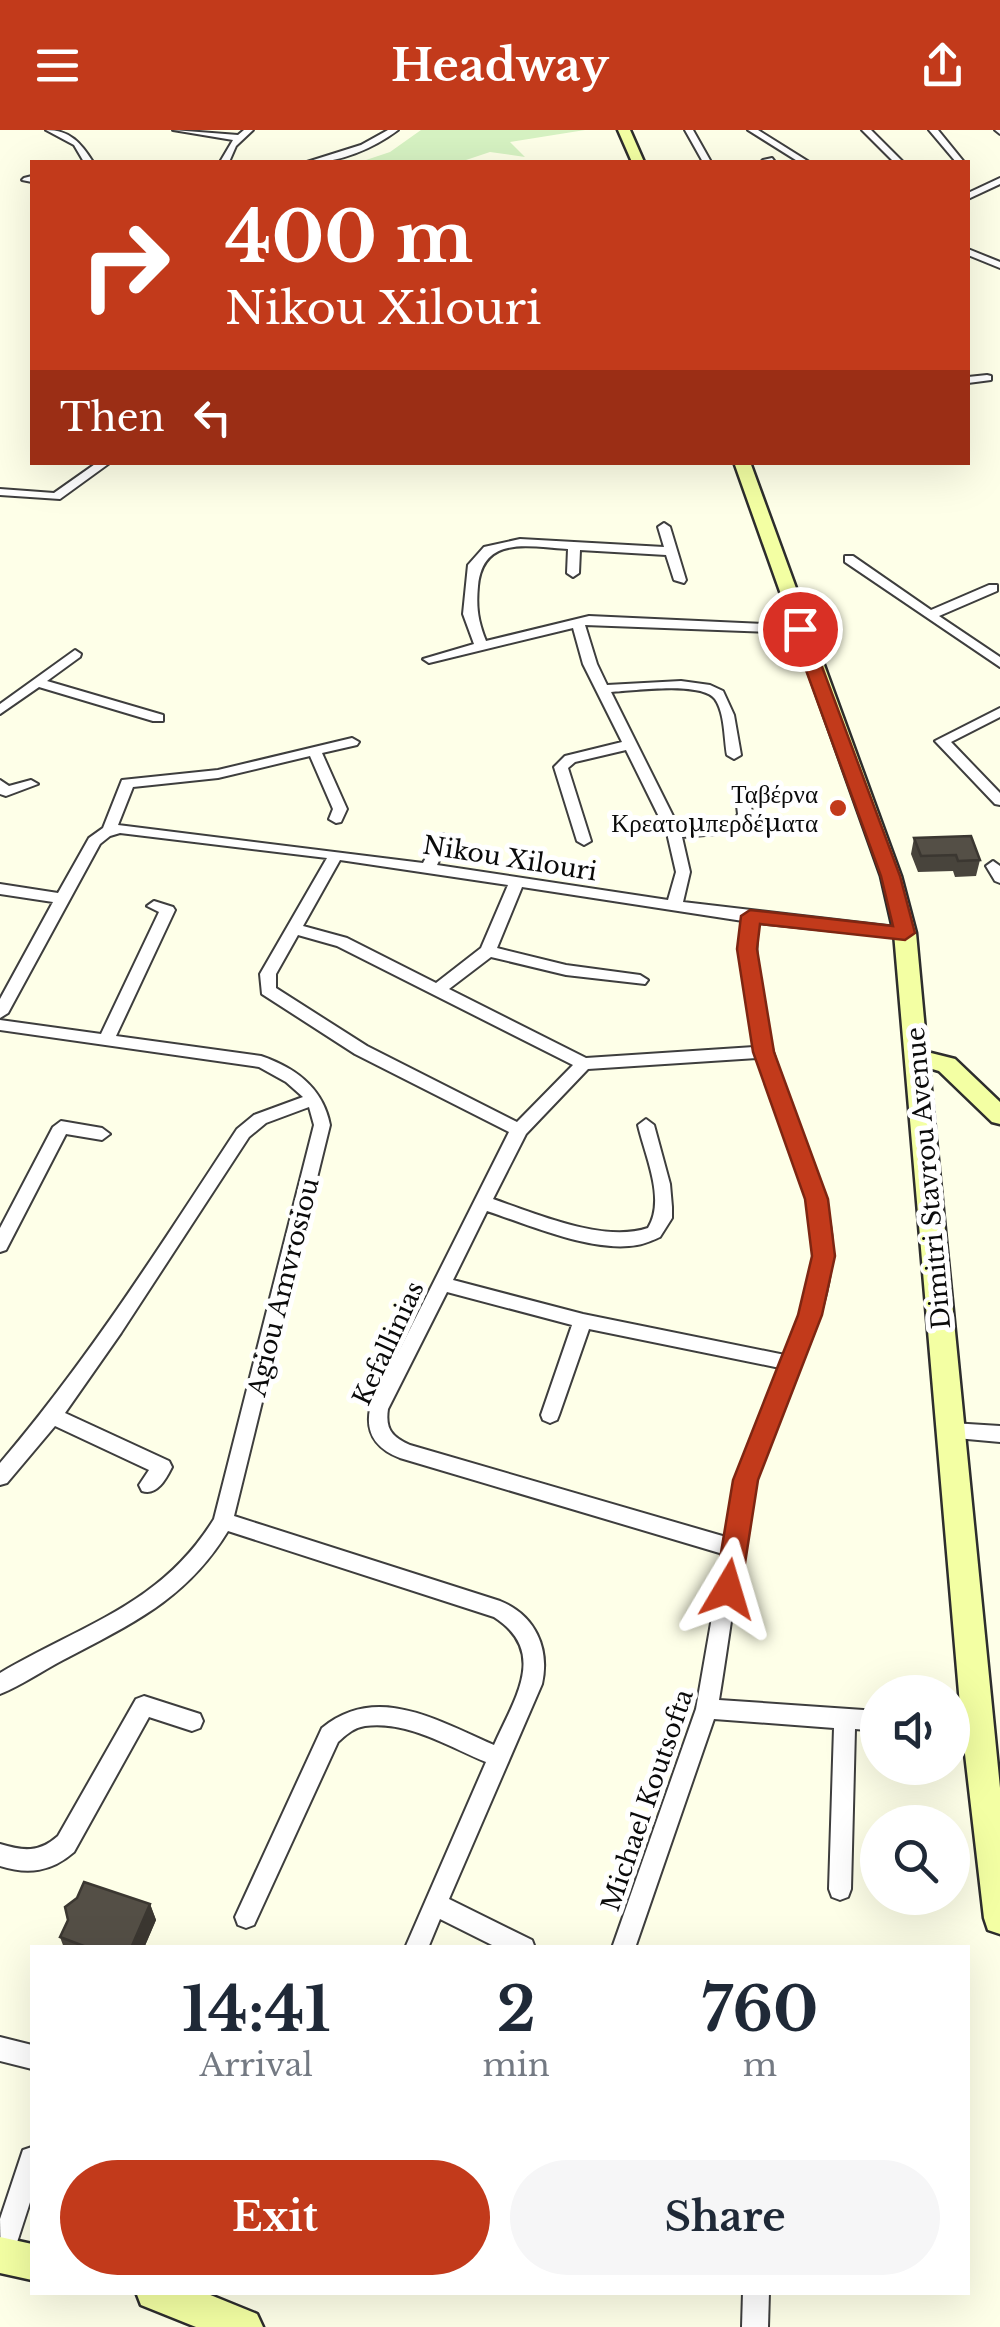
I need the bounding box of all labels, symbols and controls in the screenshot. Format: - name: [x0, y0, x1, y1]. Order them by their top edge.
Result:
- text: Headway: [391, 37, 609, 93]
- icon: menu: [30, 38, 85, 93]
- icon: share: [915, 38, 970, 93]
- text: 400 m: [225, 194, 473, 281]
- icon: right: [60, 200, 190, 330]
- text: Nikou Xilouri: [225, 280, 541, 336]
- icon: left: [185, 390, 240, 445]
- text: Then: [60, 394, 165, 441]
- pin: [758, 587, 843, 672]
- icon: arrive: [773, 602, 828, 657]
- place label: Ταβέρνα Κρεατομπερδέματα: [611, 779, 818, 839]
- marker: Ταβέρνα Κρεατομπερδέματα: [827, 797, 849, 819]
- street label: Nikou Xilouri: [421, 829, 600, 888]
- street label: Dimitri Stavrou Avenue: [900, 1026, 957, 1330]
- street label: Agiou Amvrosiou: [241, 1174, 326, 1401]
- street label: Kefallinias: [346, 1276, 431, 1410]
- position arrow: [676, 1537, 780, 1641]
- map controls: [860, 1675, 970, 1915]
- button: sound: [860, 1675, 970, 1785]
- street label: Michael Koutsofta: [595, 1685, 700, 1915]
- button: search: [860, 1805, 970, 1915]
- text: 14:41: [182, 1973, 331, 2047]
- text: 2: [497, 1973, 536, 2047]
- text: 760: [702, 1973, 818, 2047]
- text: Arrival: [200, 2045, 313, 2085]
- text: min: [483, 2045, 550, 2085]
- text: m: [743, 2045, 777, 2085]
- button: Exit: [60, 2160, 490, 2275]
- button: Share: [510, 2160, 940, 2275]

